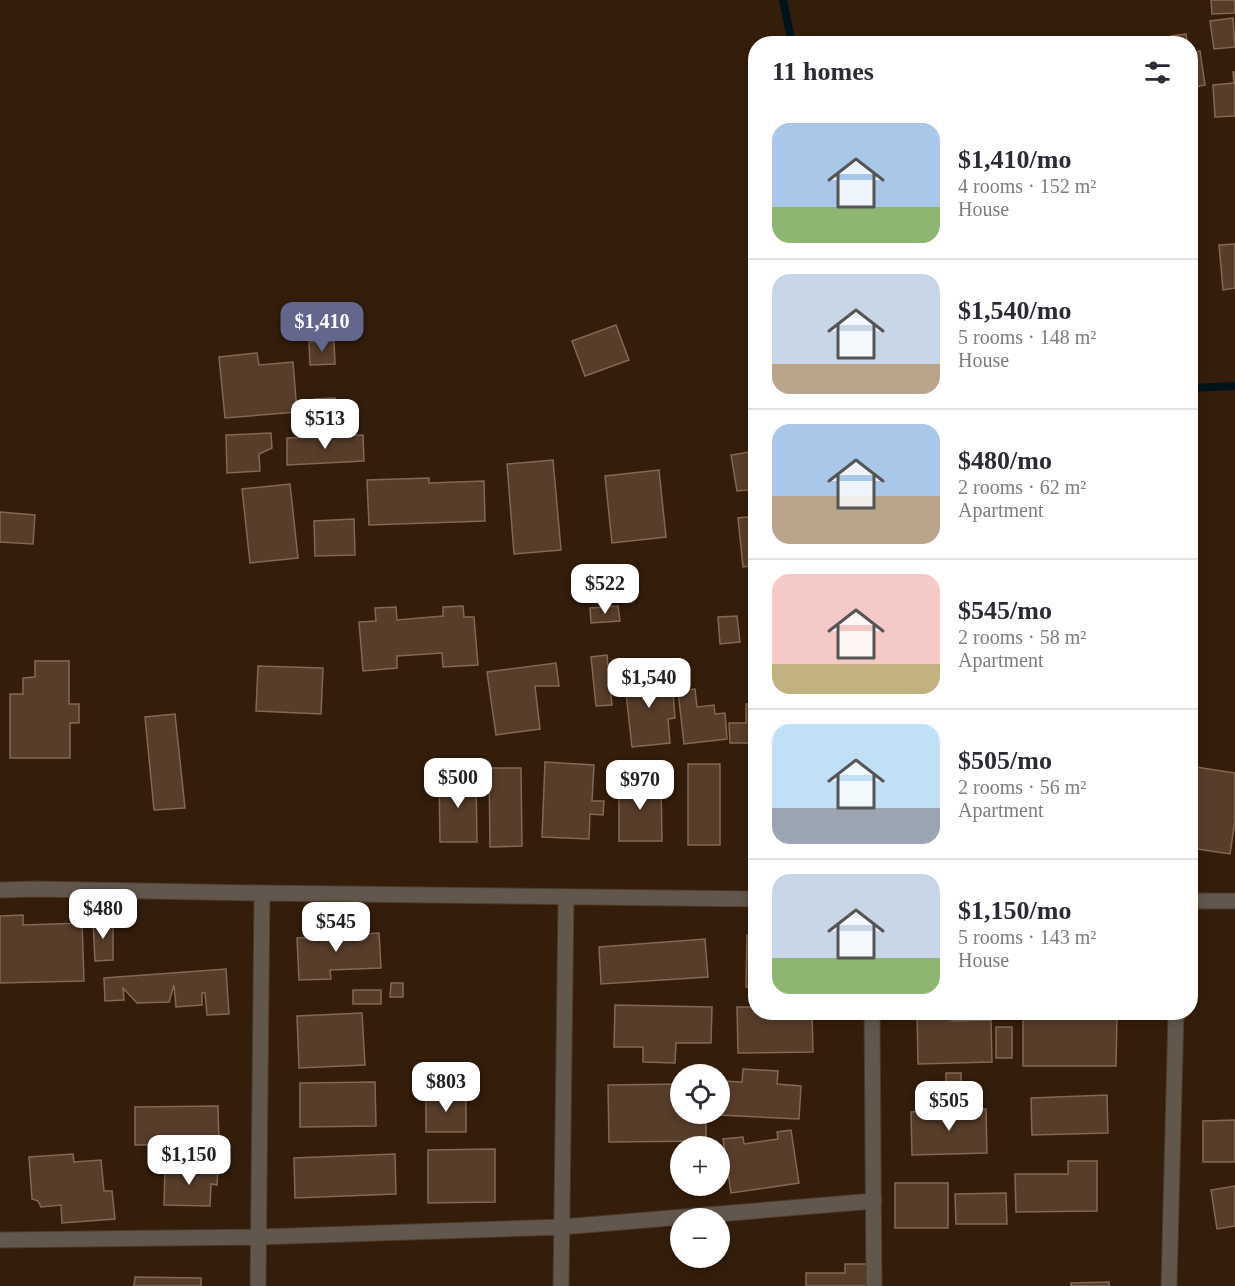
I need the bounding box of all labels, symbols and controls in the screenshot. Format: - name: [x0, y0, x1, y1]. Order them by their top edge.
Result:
- icon: filters: [1141, 56, 1174, 89]
- text: 11 homes: [772, 57, 874, 86]
- text: $1,410/mo: [958, 145, 1071, 174]
- icon: home: [820, 147, 892, 219]
- text: 4 rooms · 152 m²: [958, 175, 1096, 197]
- text: House: [958, 198, 1009, 220]
- text: $1,540/mo: [958, 296, 1071, 325]
- icon: home: [820, 298, 892, 370]
- pin: $1,410: [273, 302, 371, 353]
- text: $1,410: [295, 310, 350, 332]
- text: 5 rooms · 148 m²: [958, 326, 1096, 348]
- text: House: [958, 349, 1009, 371]
- pin: $513: [289, 399, 361, 450]
- text: $513: [305, 407, 345, 429]
- text: $480/mo: [958, 446, 1052, 475]
- icon: home: [820, 448, 892, 520]
- text: 2 rooms · 62 m²: [958, 476, 1086, 498]
- text: Apartment: [958, 499, 1044, 521]
- pin: $522: [569, 564, 641, 615]
- text: $522: [585, 572, 625, 594]
- text: $545/mo: [958, 596, 1052, 625]
- icon: home: [820, 598, 892, 670]
- text: 2 rooms · 58 m²: [958, 626, 1086, 648]
- text: Apartment: [958, 649, 1044, 671]
- pin: $1,540: [600, 658, 698, 709]
- text: $1,540: [622, 666, 677, 688]
- text: $505/mo: [958, 746, 1052, 775]
- icon: home: [820, 748, 892, 820]
- pin: $500: [422, 758, 494, 809]
- pin: $970: [604, 760, 676, 811]
- text: $500: [438, 766, 478, 788]
- text: $970: [620, 768, 660, 790]
- text: 2 rooms · 56 m²: [958, 776, 1086, 798]
- text: Apartment: [958, 799, 1044, 821]
- pin: $480: [67, 889, 139, 940]
- text: $1,150/mo: [958, 896, 1071, 925]
- text: $480: [83, 897, 123, 919]
- icon: home: [820, 898, 892, 970]
- pin: $545: [300, 902, 372, 953]
- text: $545: [316, 910, 356, 932]
- text: 5 rooms · 143 m²: [958, 926, 1096, 948]
- text: House: [958, 949, 1009, 971]
- pin: $803: [410, 1062, 482, 1113]
- map controls: [670, 1064, 730, 1268]
- button: locate: [670, 1064, 730, 1124]
- text: $803: [426, 1070, 466, 1092]
- pin: $505: [913, 1081, 985, 1132]
- text: $505: [929, 1089, 969, 1111]
- pin: $1,150: [140, 1135, 238, 1186]
- button: +: [670, 1136, 730, 1196]
- text: $1,150: [162, 1143, 217, 1165]
- button: −: [670, 1208, 730, 1268]

